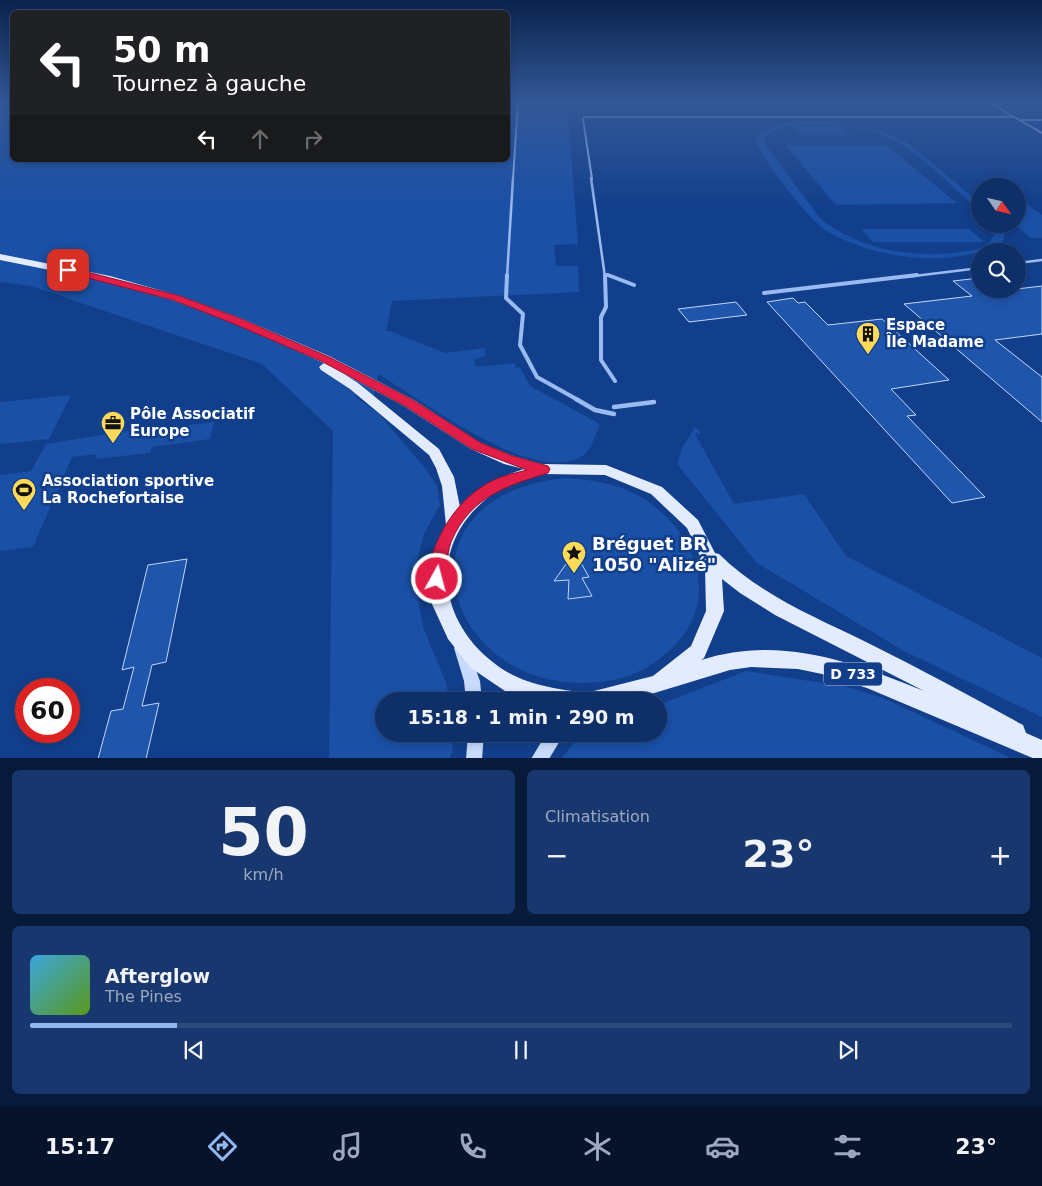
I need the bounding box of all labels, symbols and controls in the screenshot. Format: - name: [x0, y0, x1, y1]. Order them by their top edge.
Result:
- icon: left: [30, 30, 95, 95]
- text: 50 m: [113, 30, 210, 70]
- text: Tournez à gauche: [113, 71, 306, 96]
- icon: left: [193, 125, 221, 153]
- icon: ahead: [246, 125, 274, 153]
- icon: right: [299, 125, 327, 153]
- north arrow: [971, 178, 1026, 232]
- map controls: [971, 178, 1026, 298]
- button: search: [971, 243, 1026, 298]
- pin: [47, 249, 89, 291]
- icon: arrive: [54, 256, 82, 284]
- place label: Espace Île Madame: [886, 316, 984, 351]
- building icon: Espace Île Madame: [855, 321, 881, 355]
- place label: Pôle Associatif Europe: [130, 405, 255, 440]
- office icon: Pôle Associatif Europe: [100, 410, 126, 444]
- place label: Association sportive La Rochefortaise: [42, 472, 214, 507]
- sports icon: Association sportive La Rochefortaise: [11, 477, 37, 511]
- place label: Bréguet BR 1050 "Alizé": [592, 533, 716, 575]
- place icon: Bréguet BR 1050 "Alizé": [561, 540, 587, 574]
- position arrow: [410, 552, 462, 604]
- road number: D 733: [824, 662, 882, 686]
- speed limit sign: 60: [15, 678, 80, 743]
- text: 15:18 · 1 min · 290 m: [407, 706, 635, 728]
- text: 50: [218, 795, 309, 870]
- text: Climatisation: [545, 807, 650, 826]
- text: 23°: [743, 832, 814, 876]
- text: −: [545, 839, 568, 872]
- text: +: [989, 839, 1012, 872]
- text: km/h: [243, 865, 284, 884]
- text: Afterglow: [105, 965, 210, 987]
- text: The Pines: [105, 987, 182, 1006]
- icon: previous: [180, 1036, 208, 1064]
- icon: pause: [507, 1036, 535, 1064]
- icon: next: [834, 1036, 862, 1064]
- icon: directions: [205, 1129, 240, 1164]
- icon: music: [330, 1129, 365, 1164]
- icon: phone: [455, 1129, 490, 1164]
- icon: climate: [580, 1129, 615, 1164]
- icon: car: [705, 1129, 740, 1164]
- icon: filters: [830, 1129, 865, 1164]
- text: 15:17: [45, 1134, 115, 1159]
- text: 23°: [955, 1134, 997, 1159]

